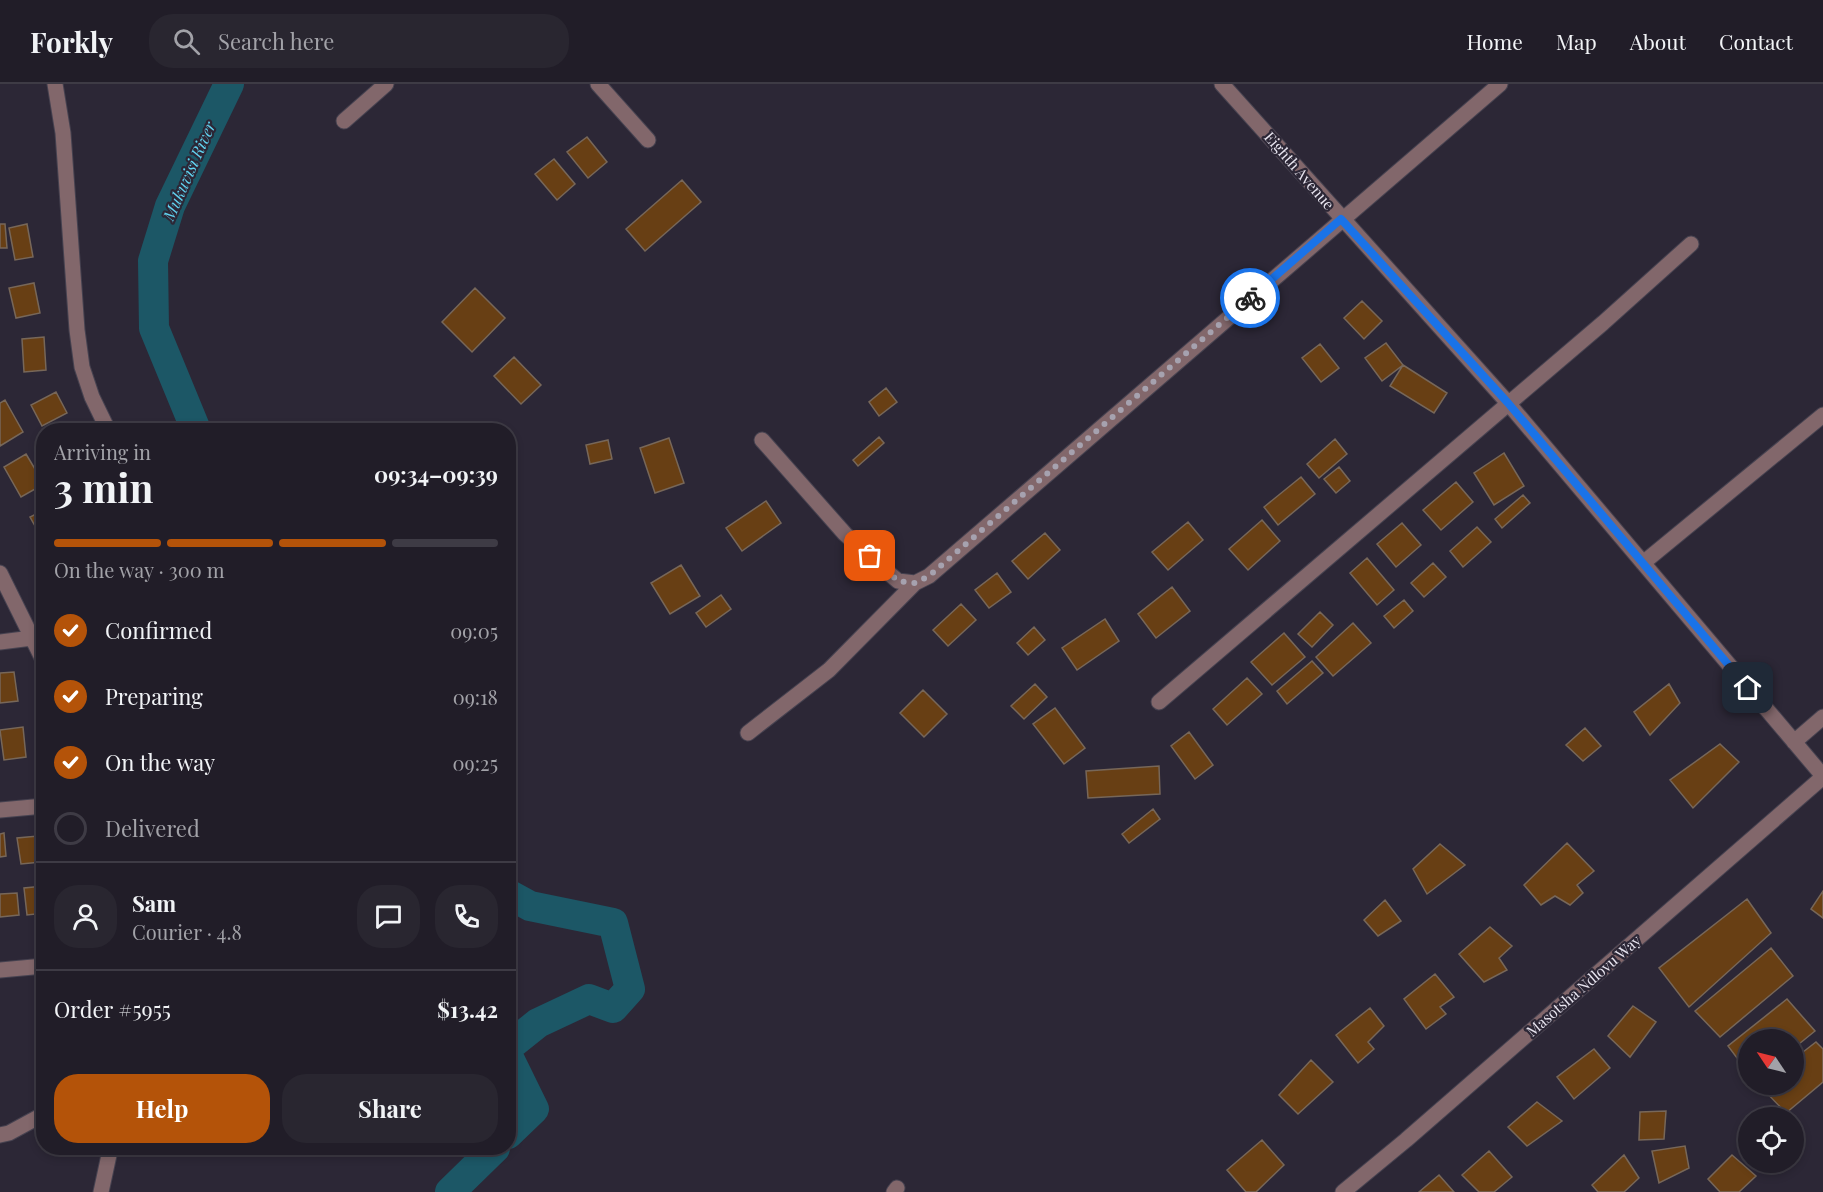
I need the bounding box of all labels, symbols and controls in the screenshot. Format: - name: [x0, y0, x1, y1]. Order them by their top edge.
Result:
- search box: [149, 14, 569, 68]
- text: Forkly: [30, 23, 113, 60]
- icon: search: [170, 25, 203, 58]
- text: Search here: [218, 26, 334, 56]
- text: Home: [1467, 27, 1523, 55]
- text: Map: [1556, 27, 1597, 55]
- text: About: [1630, 27, 1686, 55]
- text: Contact: [1719, 27, 1793, 55]
- water label: Mukuvisi River: [157, 117, 220, 224]
- street label: Eighth Avenue: [1260, 127, 1339, 214]
- courier: [1220, 268, 1280, 328]
- icon: bike: [1234, 282, 1267, 315]
- text: Arriving in: [54, 438, 151, 465]
- text: 09:34–09:39: [374, 459, 498, 489]
- text: 3 min: [54, 461, 153, 513]
- pin: [844, 530, 895, 581]
- icon: bag: [853, 539, 886, 572]
- text: On the way · 300 m: [54, 556, 225, 583]
- icon: check: [54, 614, 87, 647]
- text: Confirmed: [105, 615, 212, 645]
- text: 09:05: [450, 617, 498, 644]
- pin: [1722, 662, 1773, 713]
- icon: home: [1731, 671, 1764, 704]
- icon: check: [54, 680, 87, 713]
- text: Preparing: [105, 681, 203, 711]
- text: 09:18: [453, 683, 498, 710]
- icon: check: [54, 746, 87, 779]
- text: On the way: [105, 747, 215, 777]
- text: 09:25: [453, 749, 498, 776]
- text: Delivered: [105, 813, 200, 843]
- button: person: [54, 885, 117, 948]
- button: chat: [357, 885, 420, 948]
- button: phone: [435, 885, 498, 948]
- text: Sam: [132, 888, 176, 918]
- text: Courier · 4.8: [132, 918, 242, 945]
- street label: Masotsha Ndlovu Way: [1522, 930, 1645, 1041]
- text: Order #5955: [54, 994, 171, 1024]
- text: $13.42: [437, 994, 498, 1024]
- north arrow: [1738, 1029, 1804, 1095]
- map controls: [1738, 1029, 1804, 1173]
- button: Help: [54, 1074, 270, 1143]
- button: Share: [282, 1074, 498, 1143]
- button: locate: [1738, 1107, 1804, 1173]

